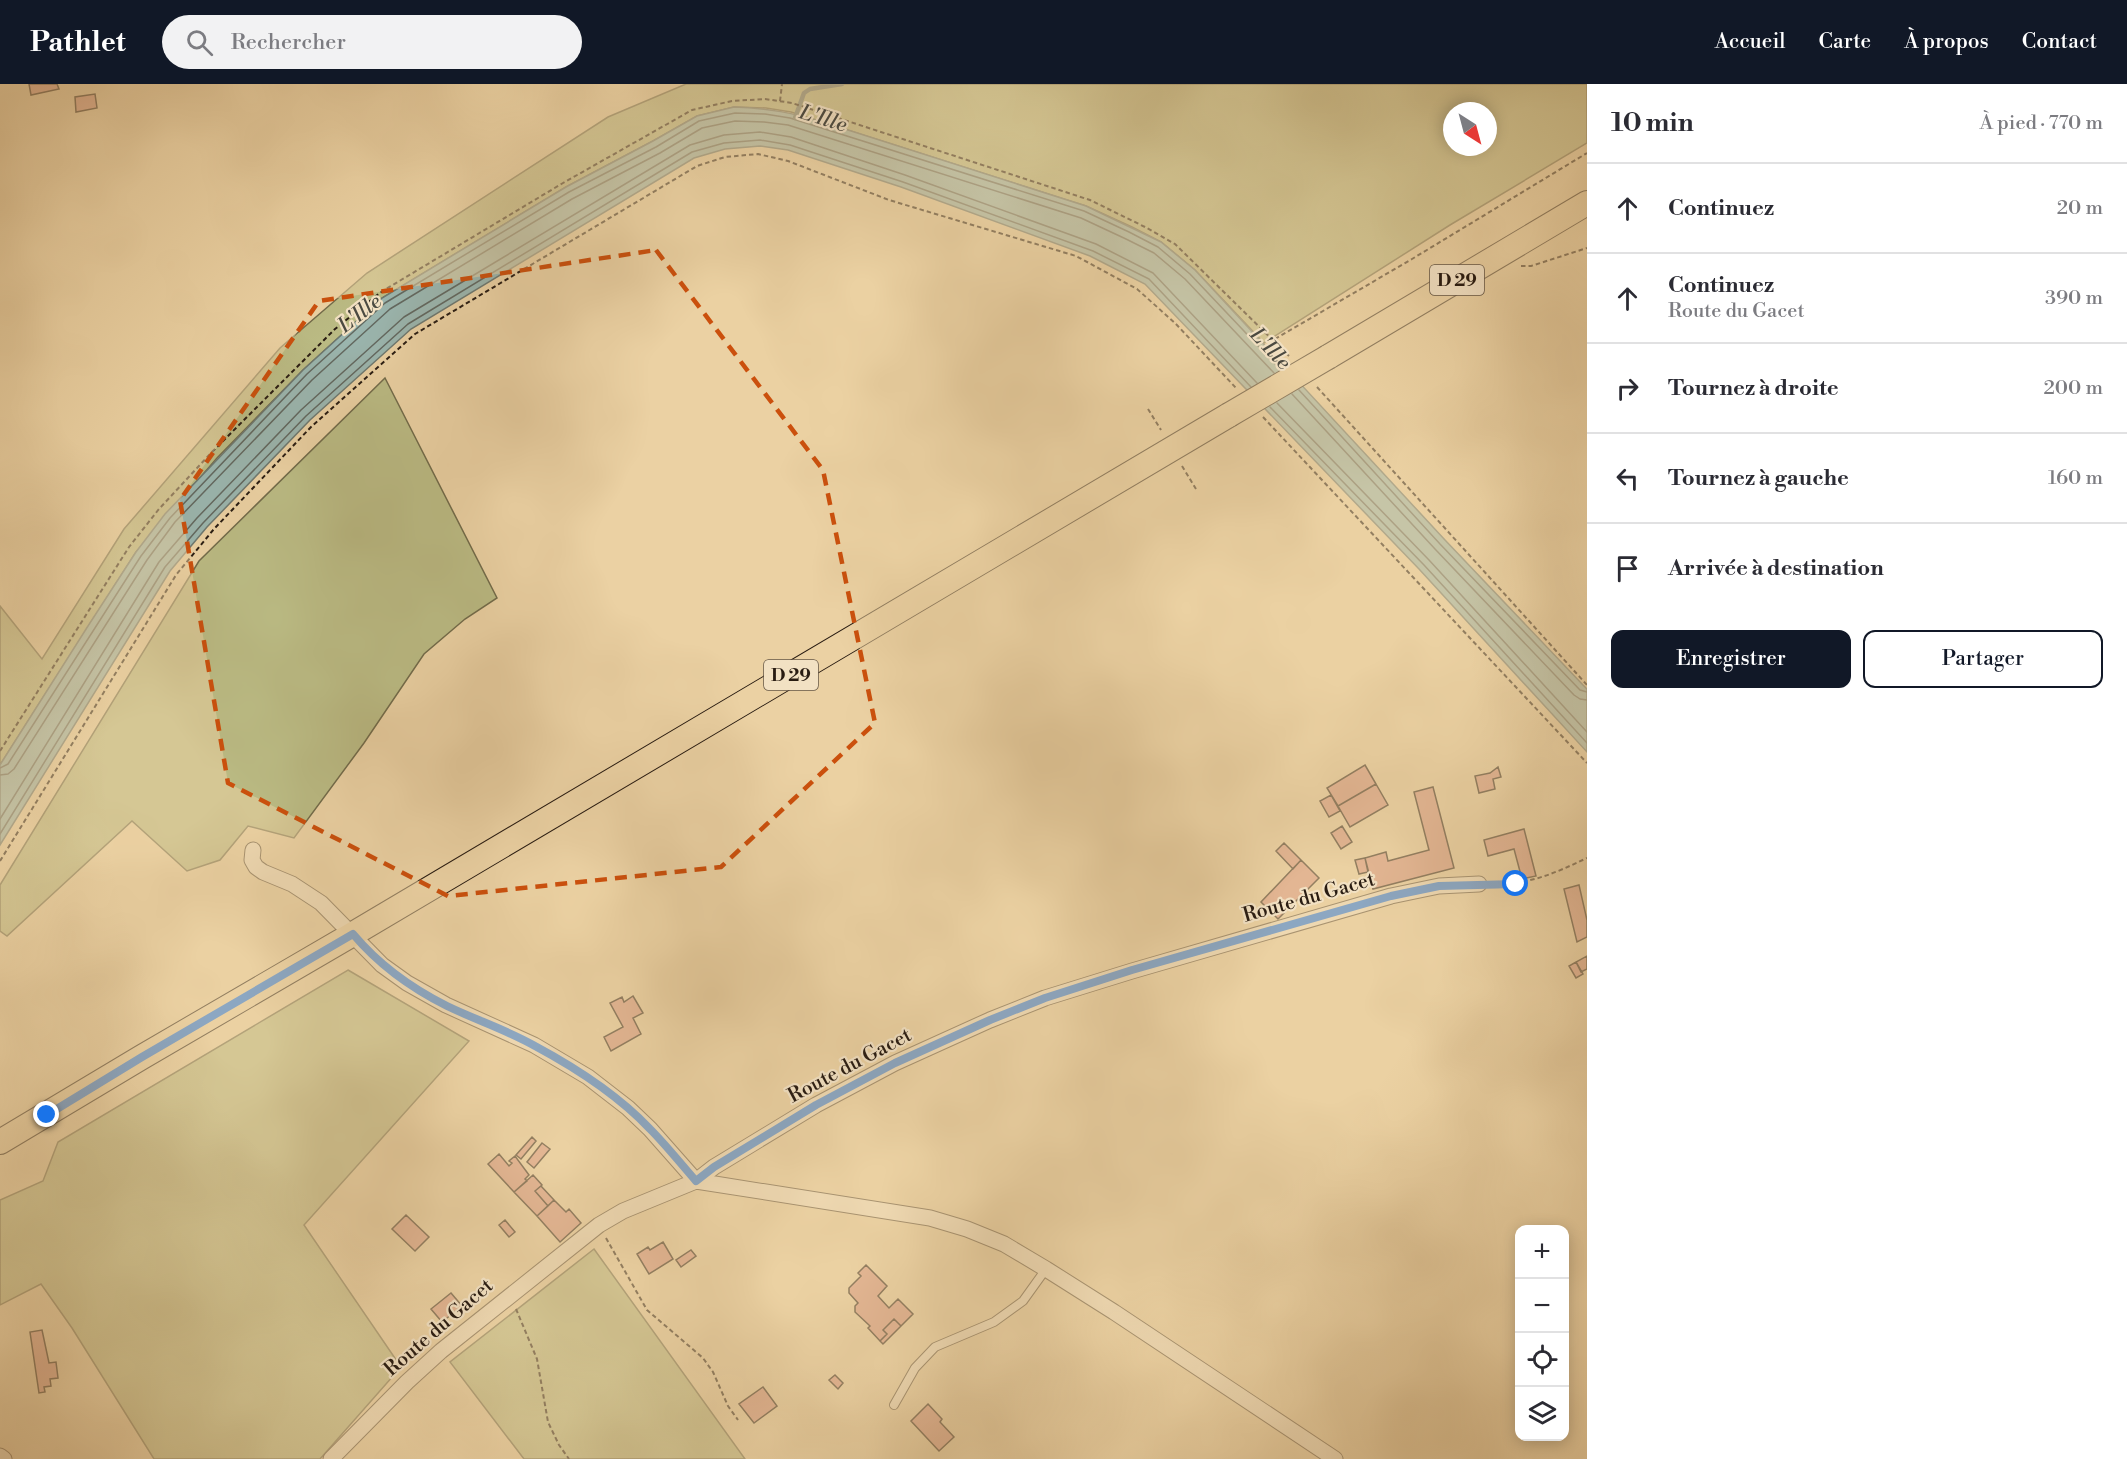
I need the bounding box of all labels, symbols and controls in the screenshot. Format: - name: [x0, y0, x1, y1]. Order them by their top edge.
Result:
- search box: [162, 15, 582, 69]
- text: Pathlet: [30, 25, 126, 60]
- icon: search: [183, 26, 216, 59]
- text: Rechercher: [231, 29, 346, 56]
- text: Accueil: [1715, 29, 1786, 55]
- text: Carte: [1819, 29, 1871, 55]
- text: À propos: [1904, 29, 1989, 55]
- text: Contact: [2022, 29, 2097, 55]
- water label: L'Ille: [795, 99, 850, 139]
- north arrow: [1443, 102, 1497, 156]
- text: 10 min: [1611, 107, 1694, 139]
- text: À pied · 770 m: [1979, 111, 2103, 136]
- icon: ahead: [1611, 192, 1644, 225]
- text: Continuez: [1668, 195, 1774, 222]
- text: 20 m: [2057, 196, 2103, 221]
- road number: D 29: [1430, 265, 1484, 295]
- text: Continuez: [1668, 272, 1774, 299]
- icon: ahead: [1611, 282, 1644, 315]
- text: 390 m: [2045, 286, 2103, 311]
- water label: L'Ille: [332, 289, 387, 340]
- text: Route du Gacet: [1668, 299, 1804, 324]
- water label: L'Ille: [1243, 322, 1296, 376]
- icon: right: [1611, 372, 1644, 405]
- text: Tournez à droite: [1668, 375, 1839, 402]
- text: 200 m: [2043, 376, 2103, 401]
- icon: left: [1611, 462, 1644, 495]
- text: Tournez à gauche: [1668, 465, 1849, 492]
- text: 160 m: [2048, 466, 2103, 491]
- icon: arrive: [1611, 552, 1644, 585]
- text: Arrivée à destination: [1668, 555, 1884, 582]
- button: Enregistrer: [1611, 630, 1851, 688]
- button: Partager: [1863, 630, 2103, 688]
- road number: D 29: [764, 660, 818, 690]
- street label: Route du Gacet: [1240, 867, 1378, 929]
- route start: [1502, 870, 1528, 896]
- street label: Route du Gacet: [784, 1023, 916, 1109]
- route end: [33, 1101, 59, 1127]
- map controls: [1515, 1225, 1569, 1441]
- button: +: [1515, 1225, 1569, 1279]
- street label: Route du Gacet: [379, 1274, 499, 1382]
- button: −: [1515, 1279, 1569, 1333]
- button: locate: [1515, 1333, 1569, 1387]
- button: layers: [1515, 1387, 1569, 1441]

